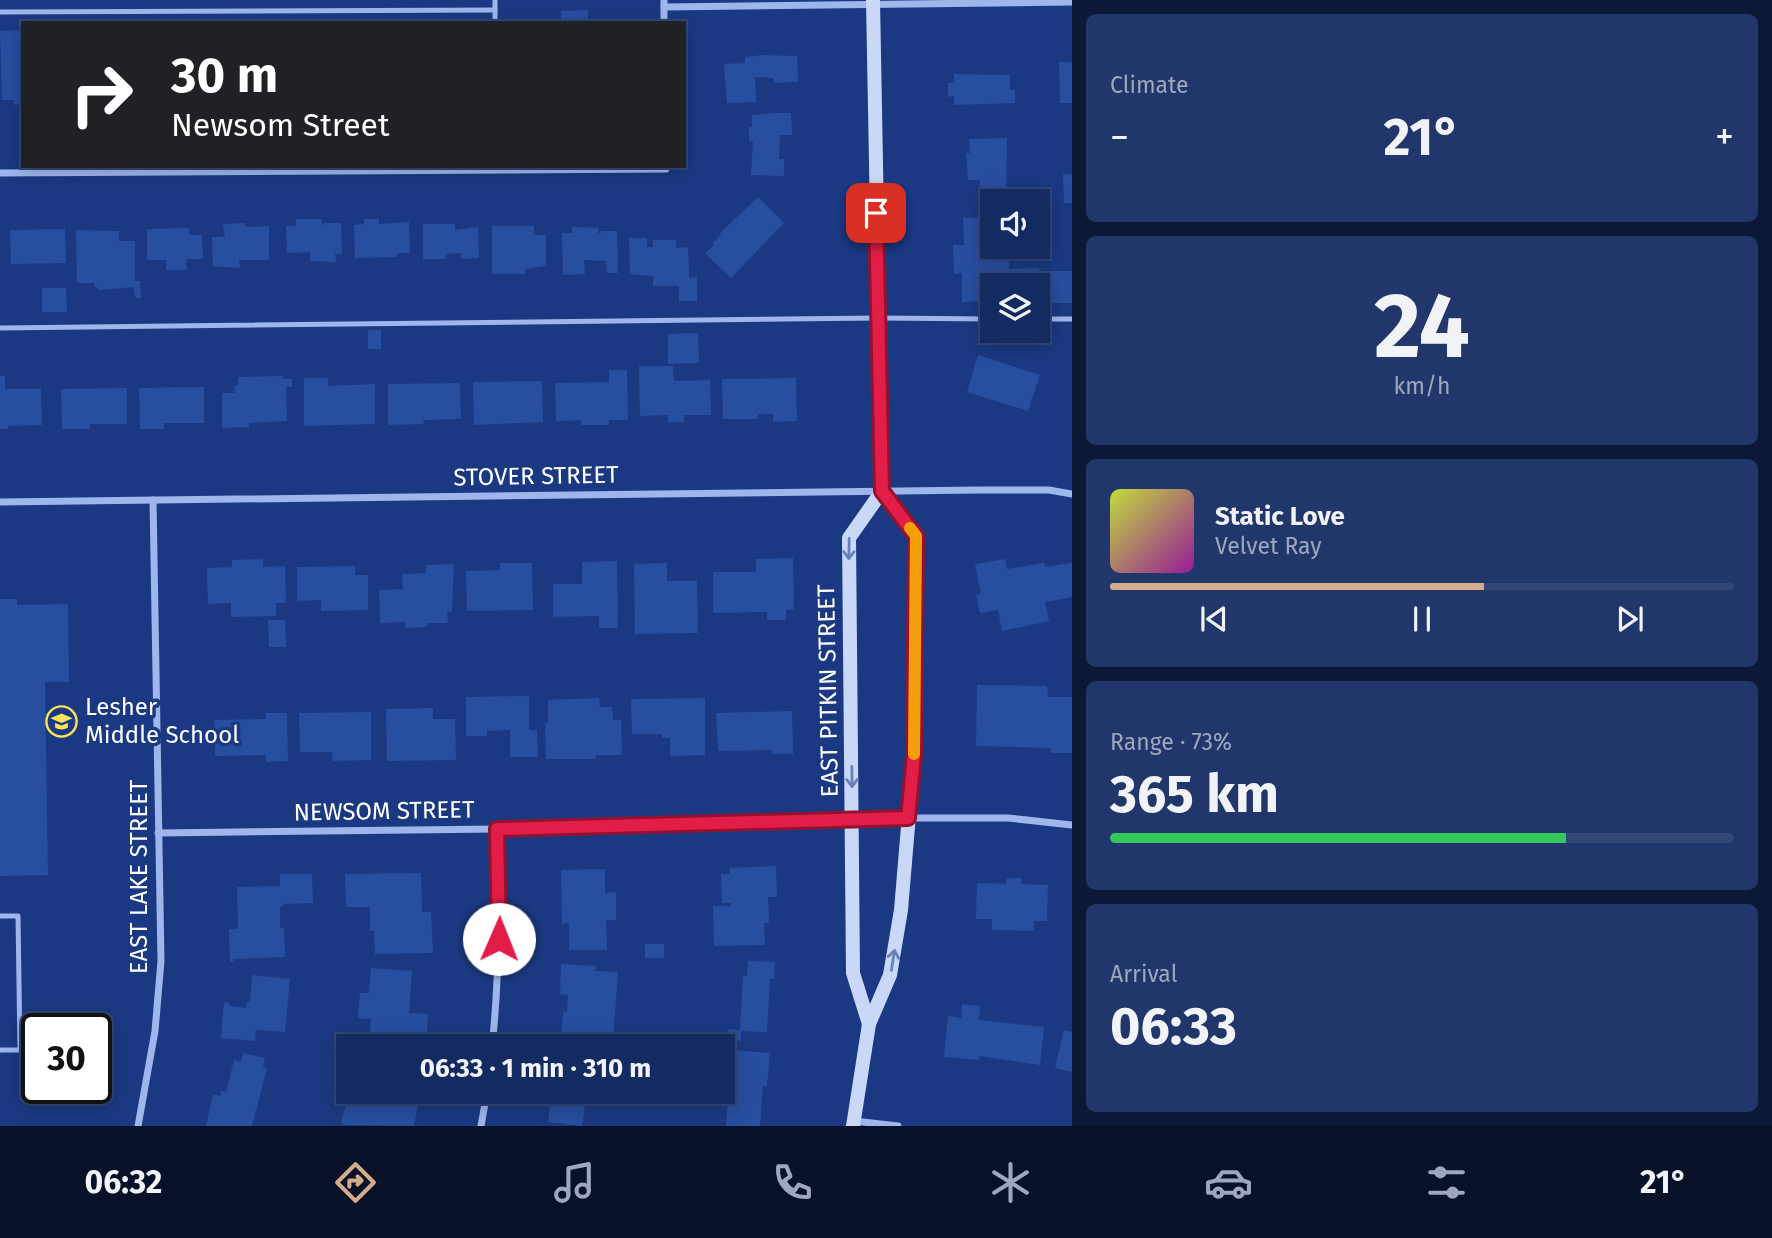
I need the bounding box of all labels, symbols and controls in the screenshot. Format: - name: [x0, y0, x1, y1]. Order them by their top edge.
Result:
- text: 30 m: [171, 46, 278, 105]
- icon: right: [56, 49, 147, 140]
- text: Climate: [1110, 71, 1189, 99]
- text: Newsom Street: [171, 106, 390, 144]
- text: 21°: [1384, 106, 1461, 169]
- text: −: [1110, 114, 1129, 160]
- text: +: [1715, 114, 1734, 160]
- pin: [846, 183, 906, 243]
- map controls: [980, 189, 1050, 343]
- button: sound: [980, 189, 1050, 259]
- icon: arrive: [857, 194, 895, 232]
- text: 24: [1374, 272, 1470, 381]
- button: layers: [980, 273, 1050, 343]
- text: km/h: [1394, 372, 1450, 400]
- street label: STOVER STREET: [453, 461, 619, 491]
- text: Static Love: [1215, 501, 1345, 532]
- text: Velvet Ray: [1215, 532, 1322, 560]
- one-way arrow: [843, 537, 856, 560]
- street label: EAST PITKIN STREET: [812, 584, 844, 798]
- icon: previous: [1195, 600, 1233, 638]
- icon: pause: [1403, 600, 1441, 638]
- icon: next: [1611, 600, 1649, 638]
- place label: Lesher Middle School: [85, 693, 239, 749]
- school or university icon: Lesher Middle School: [45, 704, 79, 738]
- text: Range · 73%: [1110, 728, 1232, 756]
- text: 365 km: [1110, 763, 1279, 826]
- one-way arrow: [845, 765, 859, 788]
- street label: EAST LAKE STREET: [125, 779, 153, 974]
- street label: NEWSOM STREET: [293, 795, 475, 827]
- position arrow: [462, 902, 536, 976]
- one-way arrow: [887, 949, 900, 972]
- text: Arrival: [1110, 960, 1177, 988]
- text: 06:33: [1110, 995, 1237, 1058]
- speed limit sign: 30: [21, 1013, 112, 1104]
- text: 06:33 · 1 min · 310 m: [420, 1053, 651, 1084]
- icon: directions: [331, 1158, 380, 1207]
- icon: music: [550, 1158, 599, 1207]
- icon: phone: [768, 1158, 817, 1207]
- icon: climate: [986, 1158, 1035, 1207]
- icon: car: [1204, 1158, 1253, 1207]
- icon: filters: [1422, 1158, 1471, 1207]
- text: 06:32: [85, 1163, 162, 1201]
- text: 21°: [1640, 1163, 1687, 1201]

